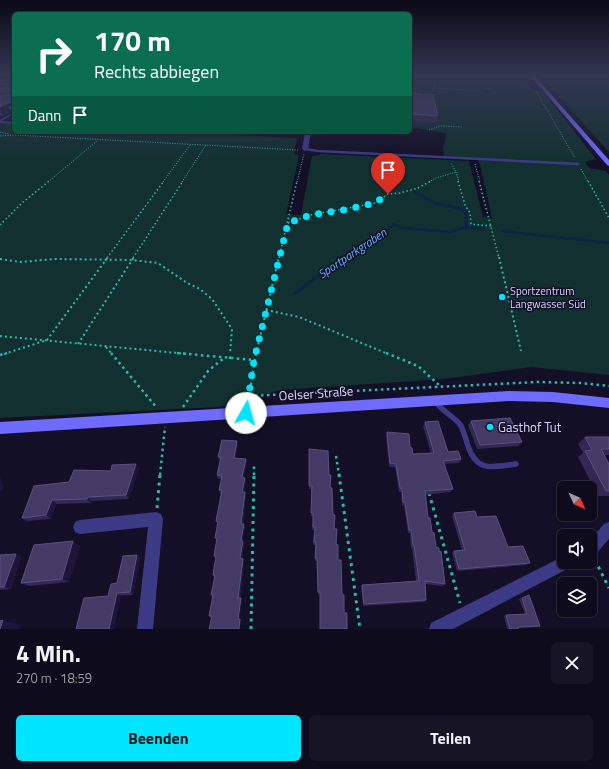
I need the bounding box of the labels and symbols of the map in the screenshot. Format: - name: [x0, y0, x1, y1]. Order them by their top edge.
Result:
- pin: [371, 153, 405, 194]
- water label: Sportparkgraben: [314, 222, 391, 283]
- place label: Sportzentrum Langwasser Süd: [510, 283, 586, 312]
- marker: Sportzentrum Langwasser Süd: [497, 292, 507, 302]
- street label: Oelser Straße: [278, 380, 354, 406]
- position arrow: [225, 392, 267, 434]
- place label: Gasthof Tut: [498, 417, 562, 437]
- marker: Gasthof Tut: [485, 422, 495, 432]
- north arrow: [557, 481, 597, 521]

